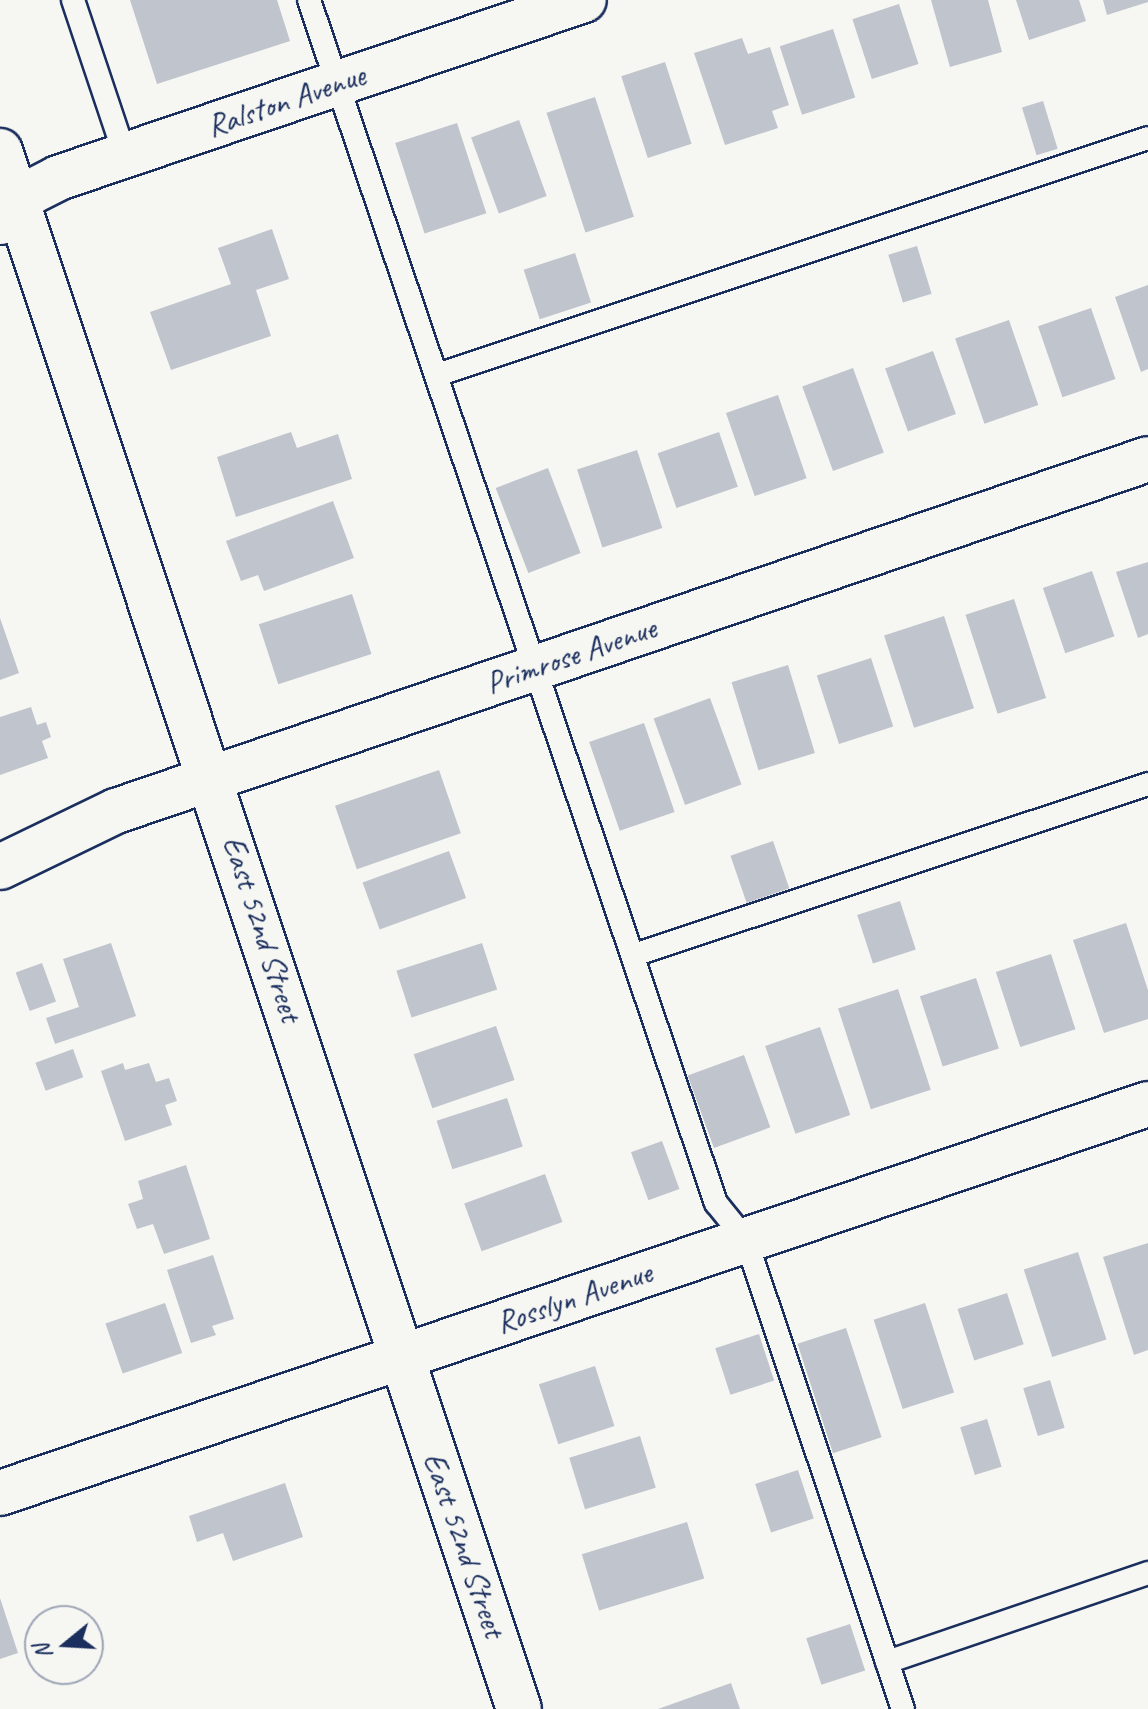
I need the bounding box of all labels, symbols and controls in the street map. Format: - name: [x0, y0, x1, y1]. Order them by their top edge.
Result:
- street label: Ralston Avenue: [202, 56, 370, 146]
- street label: Primrose Avenue: [481, 609, 661, 703]
- street label: East 52nd Street: [214, 831, 310, 1027]
- street label: Rosslyn Avenue: [491, 1253, 657, 1343]
- street label: East 52nd Street: [414, 1447, 514, 1643]
- north arrow: [24, 1605, 104, 1685]
- text: N: [28, 1641, 58, 1663]

